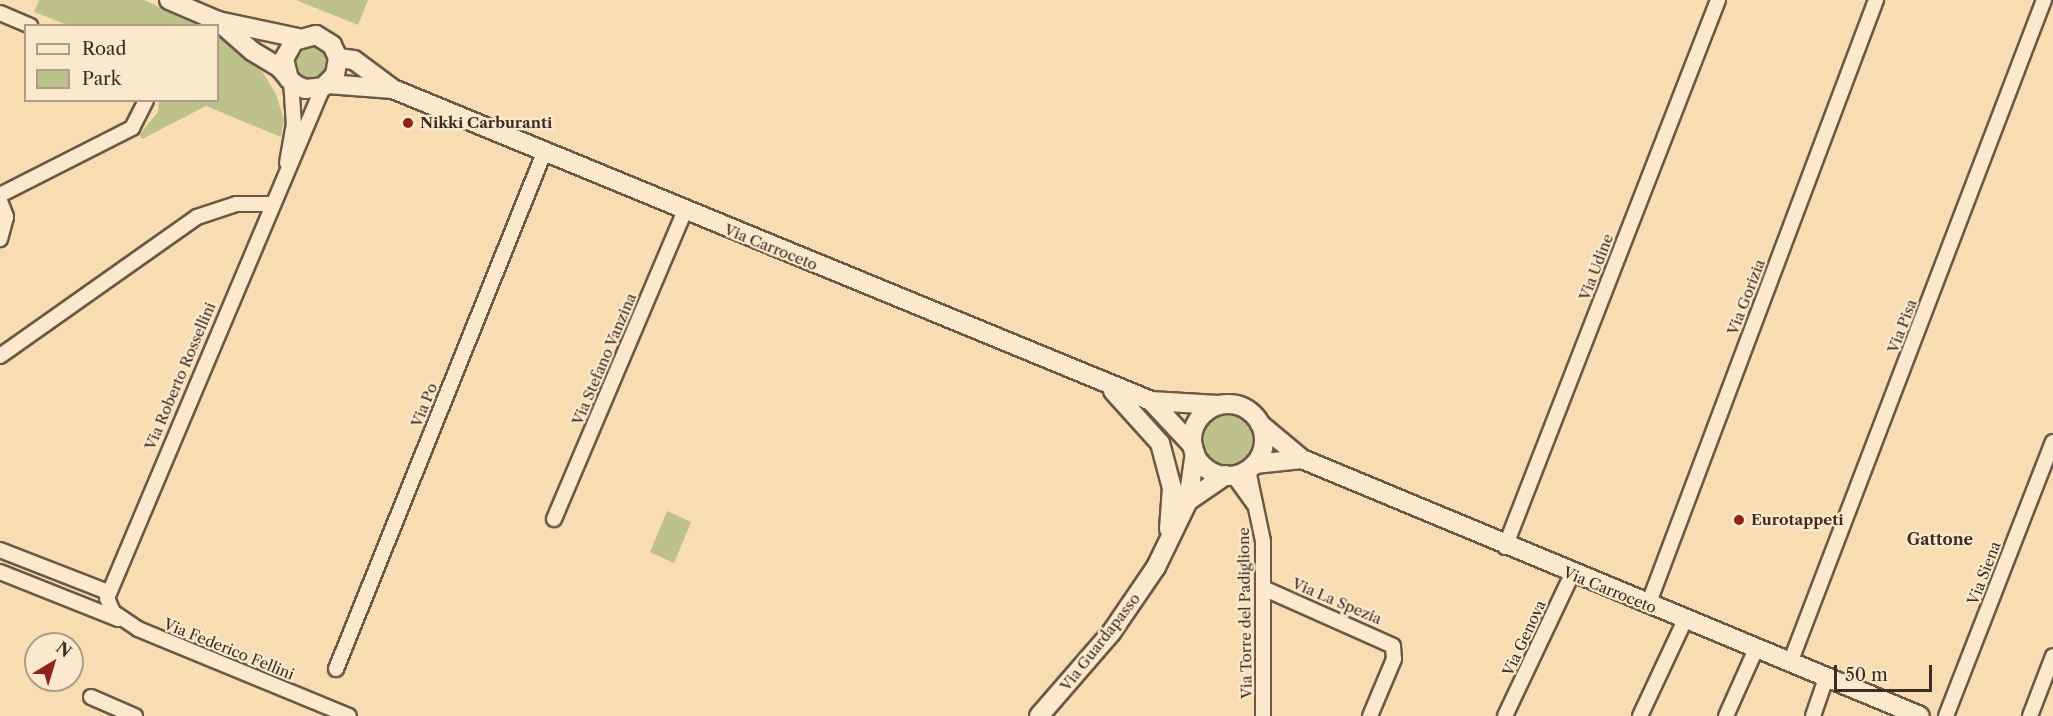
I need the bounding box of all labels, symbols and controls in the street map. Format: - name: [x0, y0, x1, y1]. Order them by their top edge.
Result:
- legend: [24, 24, 219, 102]
- text: Road: [82, 38, 127, 60]
- text: Park: [82, 68, 121, 90]
- place label: Nikki Carburanti: [420, 114, 552, 132]
- marker: Nikki Carburanti: [401, 116, 415, 130]
- street label: Via Carroceto: [722, 220, 820, 274]
- street label: Via Udine: [1575, 231, 1617, 303]
- street label: Via Gorizia: [1723, 257, 1769, 337]
- street label: Via Stefano Vanzina: [568, 290, 640, 428]
- street label: Via Pisa: [1884, 297, 1920, 355]
- street label: Via Roberto Rossellini: [141, 300, 219, 452]
- street label: Via Po: [407, 380, 441, 430]
- place label: Eurotappeti: [1751, 511, 1844, 529]
- marker: Eurotappeti: [1732, 513, 1746, 527]
- street label: Via Torre del Padiglione: [1234, 527, 1256, 699]
- district label: Gattone: [1907, 529, 1973, 549]
- street label: Via Siena: [1964, 539, 2004, 607]
- street label: Via Carroceto: [1561, 563, 1659, 617]
- street label: Via La Spezia: [1289, 574, 1385, 628]
- street label: Via Guardapasso: [1056, 590, 1144, 694]
- street label: Via Genova: [1499, 597, 1549, 679]
- street label: Via Federico Fellini: [161, 615, 297, 683]
- north arrow: [24, 632, 84, 692]
- text: N: [52, 637, 75, 662]
- scale bar: [1837, 653, 1934, 691]
- text: 50 m: [1845, 664, 1888, 686]

